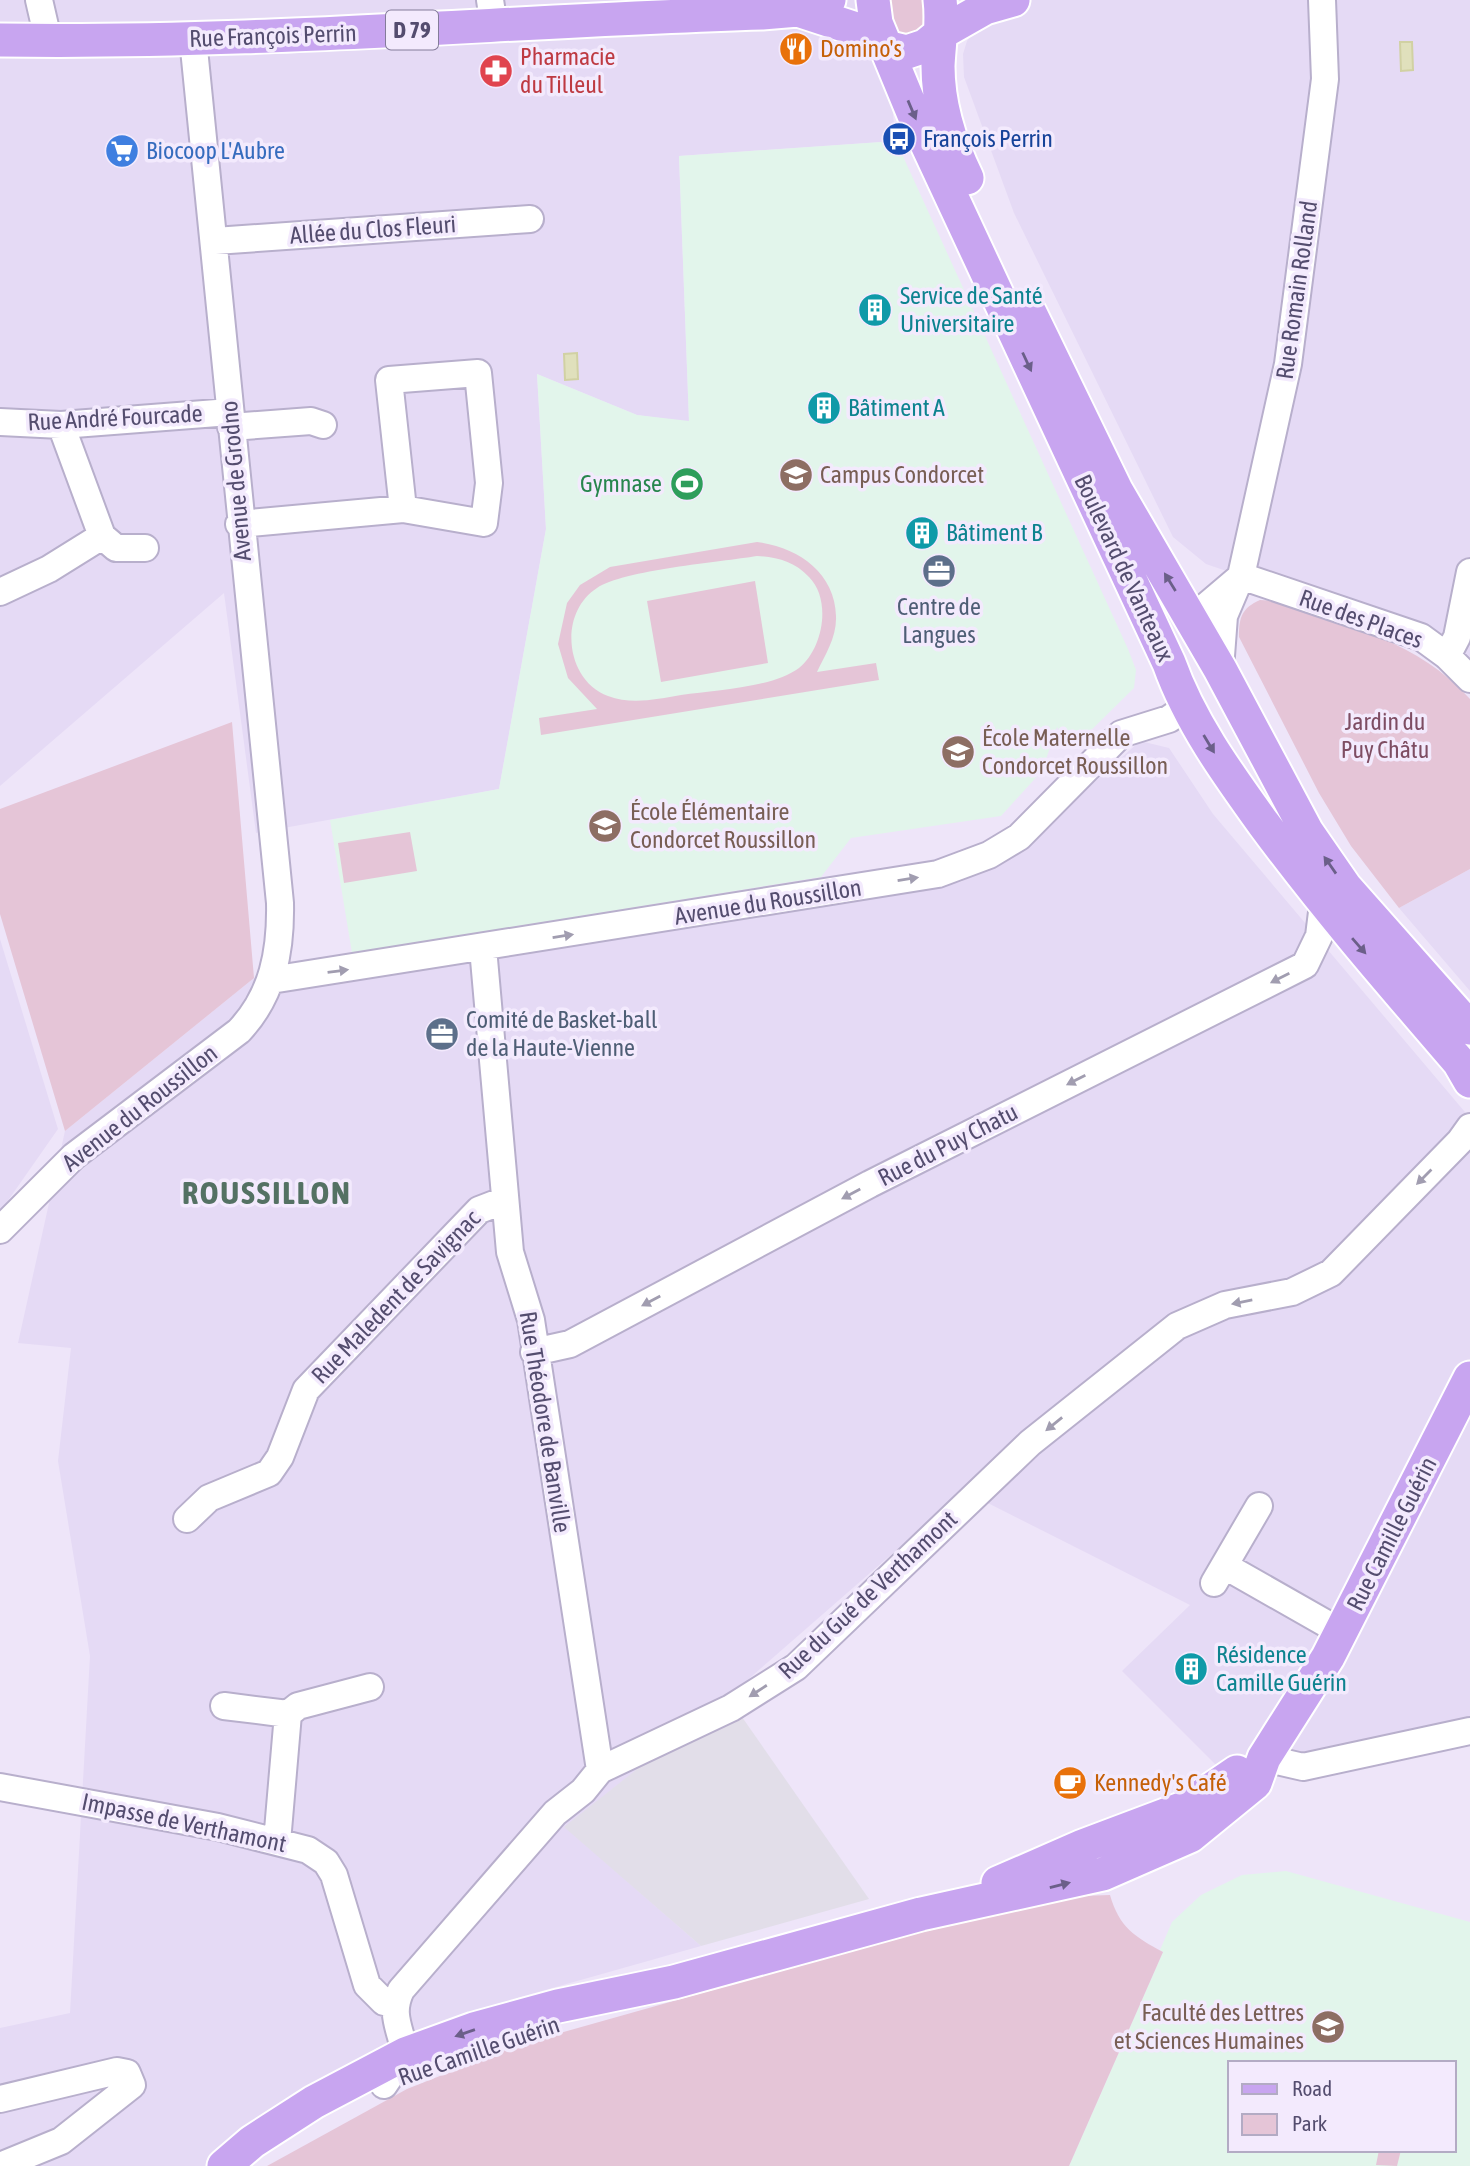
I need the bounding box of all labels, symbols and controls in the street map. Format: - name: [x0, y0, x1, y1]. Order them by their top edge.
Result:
- road number: D 79: [386, 10, 438, 50]
- street label: Rue François Perrin: [189, 19, 357, 52]
- restaurant icon: Domino's: [777, 30, 815, 68]
- place label: Domino's: [820, 35, 902, 62]
- place label: Pharmacie du Tilleul: [520, 43, 615, 98]
- pharmacy icon: Pharmacie du Tilleul: [477, 52, 515, 90]
- one-way arrow: [907, 100, 918, 121]
- bus stop icon: François Perrin: [880, 120, 918, 158]
- place label: François Perrin: [923, 125, 1053, 152]
- supermarket icon: Biocoop L'Aubre: [103, 132, 141, 170]
- place label: Biocoop L'Aubre: [146, 137, 285, 164]
- street label: Rue Romain Rolland: [1271, 199, 1322, 381]
- street label: Allée du Clos Fleuri: [289, 210, 457, 249]
- place label: Service de Santé Universitaire: [900, 282, 1043, 337]
- building icon: Service de Santé Universitaire: [856, 291, 894, 329]
- one-way arrow: [1022, 351, 1033, 372]
- building icon: Bâtiment A: [805, 389, 843, 427]
- place label: Bâtiment A: [848, 394, 945, 421]
- street label: Rue André Fourcade: [27, 399, 203, 436]
- street label: Avenue de Grodno: [215, 400, 256, 562]
- school or university icon: Campus Condorcet: [777, 456, 815, 494]
- place label: Campus Condorcet: [820, 461, 984, 488]
- sports icon: Gymnase: [668, 465, 706, 503]
- place label: Gymnase: [580, 470, 662, 497]
- street label: Boulevard de Vanteaux: [1069, 470, 1180, 666]
- building icon: Bâtiment B: [903, 514, 941, 552]
- place label: Bâtiment B: [946, 519, 1043, 546]
- office icon: Centre de Langues: [920, 552, 958, 590]
- one-way arrow: [1163, 573, 1176, 592]
- street label: Rue des Places: [1296, 584, 1427, 653]
- place label: Centre de Langues: [897, 593, 981, 648]
- park label: Jardin du Puy Châtu: [1341, 708, 1429, 763]
- place label: École Maternelle Condorcet Roussillon: [982, 724, 1168, 779]
- school or university icon: École Maternelle Condorcet Roussillon: [939, 733, 977, 771]
- one-way arrow: [1203, 734, 1215, 753]
- place label: École Élémentaire Condorcet Roussillon: [630, 798, 816, 853]
- school or university icon: École Élémentaire Condorcet Roussillon: [586, 807, 624, 845]
- one-way arrow: [1323, 856, 1337, 874]
- street label: Avenue du Roussillon: [673, 873, 863, 930]
- one-way arrow: [897, 873, 919, 884]
- one-way arrow: [552, 930, 574, 941]
- one-way arrow: [1351, 937, 1367, 955]
- one-way arrow: [327, 966, 349, 977]
- one-way arrow: [1270, 973, 1290, 984]
- place label: Comité de Basket-ball de la Haute-Vienne: [466, 1006, 658, 1061]
- office icon: Comité de Basket-ball de la Haute-Vienne: [423, 1015, 461, 1053]
- street label: Avenue du Roussillon: [57, 1039, 222, 1176]
- one-way arrow: [1066, 1075, 1086, 1086]
- street label: Rue du Puy Chatu: [874, 1098, 1022, 1191]
- one-way arrow: [1416, 1169, 1433, 1186]
- district label: ROUSSILLON: [182, 1174, 352, 1211]
- one-way arrow: [841, 1188, 861, 1199]
- street label: Rue Maledent de Savignac: [306, 1204, 485, 1389]
- one-way arrow: [641, 1295, 661, 1307]
- one-way arrow: [1231, 1296, 1253, 1307]
- street label: Rue Théodore de Banville: [515, 1309, 576, 1535]
- one-way arrow: [1045, 1416, 1063, 1431]
- street label: Rue Camille Guérin: [1341, 1453, 1442, 1615]
- street label: Rue du Gué de Verthamont: [773, 1505, 962, 1684]
- place label: Résidence Camille Guérin: [1216, 1641, 1347, 1696]
- building icon: Résidence Camille Guérin: [1172, 1650, 1210, 1688]
- one-way arrow: [749, 1684, 768, 1697]
- cafe icon: Kennedy's Café: [1051, 1764, 1089, 1802]
- place label: Kennedy's Café: [1094, 1769, 1227, 1796]
- street label: Impasse de Verthamont: [79, 1788, 289, 1857]
- one-way arrow: [1049, 1879, 1071, 1890]
- place label: Faculté des Lettres et Sciences Humaines: [1114, 1999, 1304, 2054]
- school or university icon: Faculté des Lettres et Sciences Humaines: [1309, 2008, 1347, 2046]
- street label: Rue Camille Guérin: [395, 2010, 563, 2091]
- one-way arrow: [454, 2028, 475, 2039]
- legend: [1228, 2061, 1456, 2152]
- text: Road: [1292, 2076, 1332, 2100]
- text: Park: [1292, 2111, 1327, 2135]

